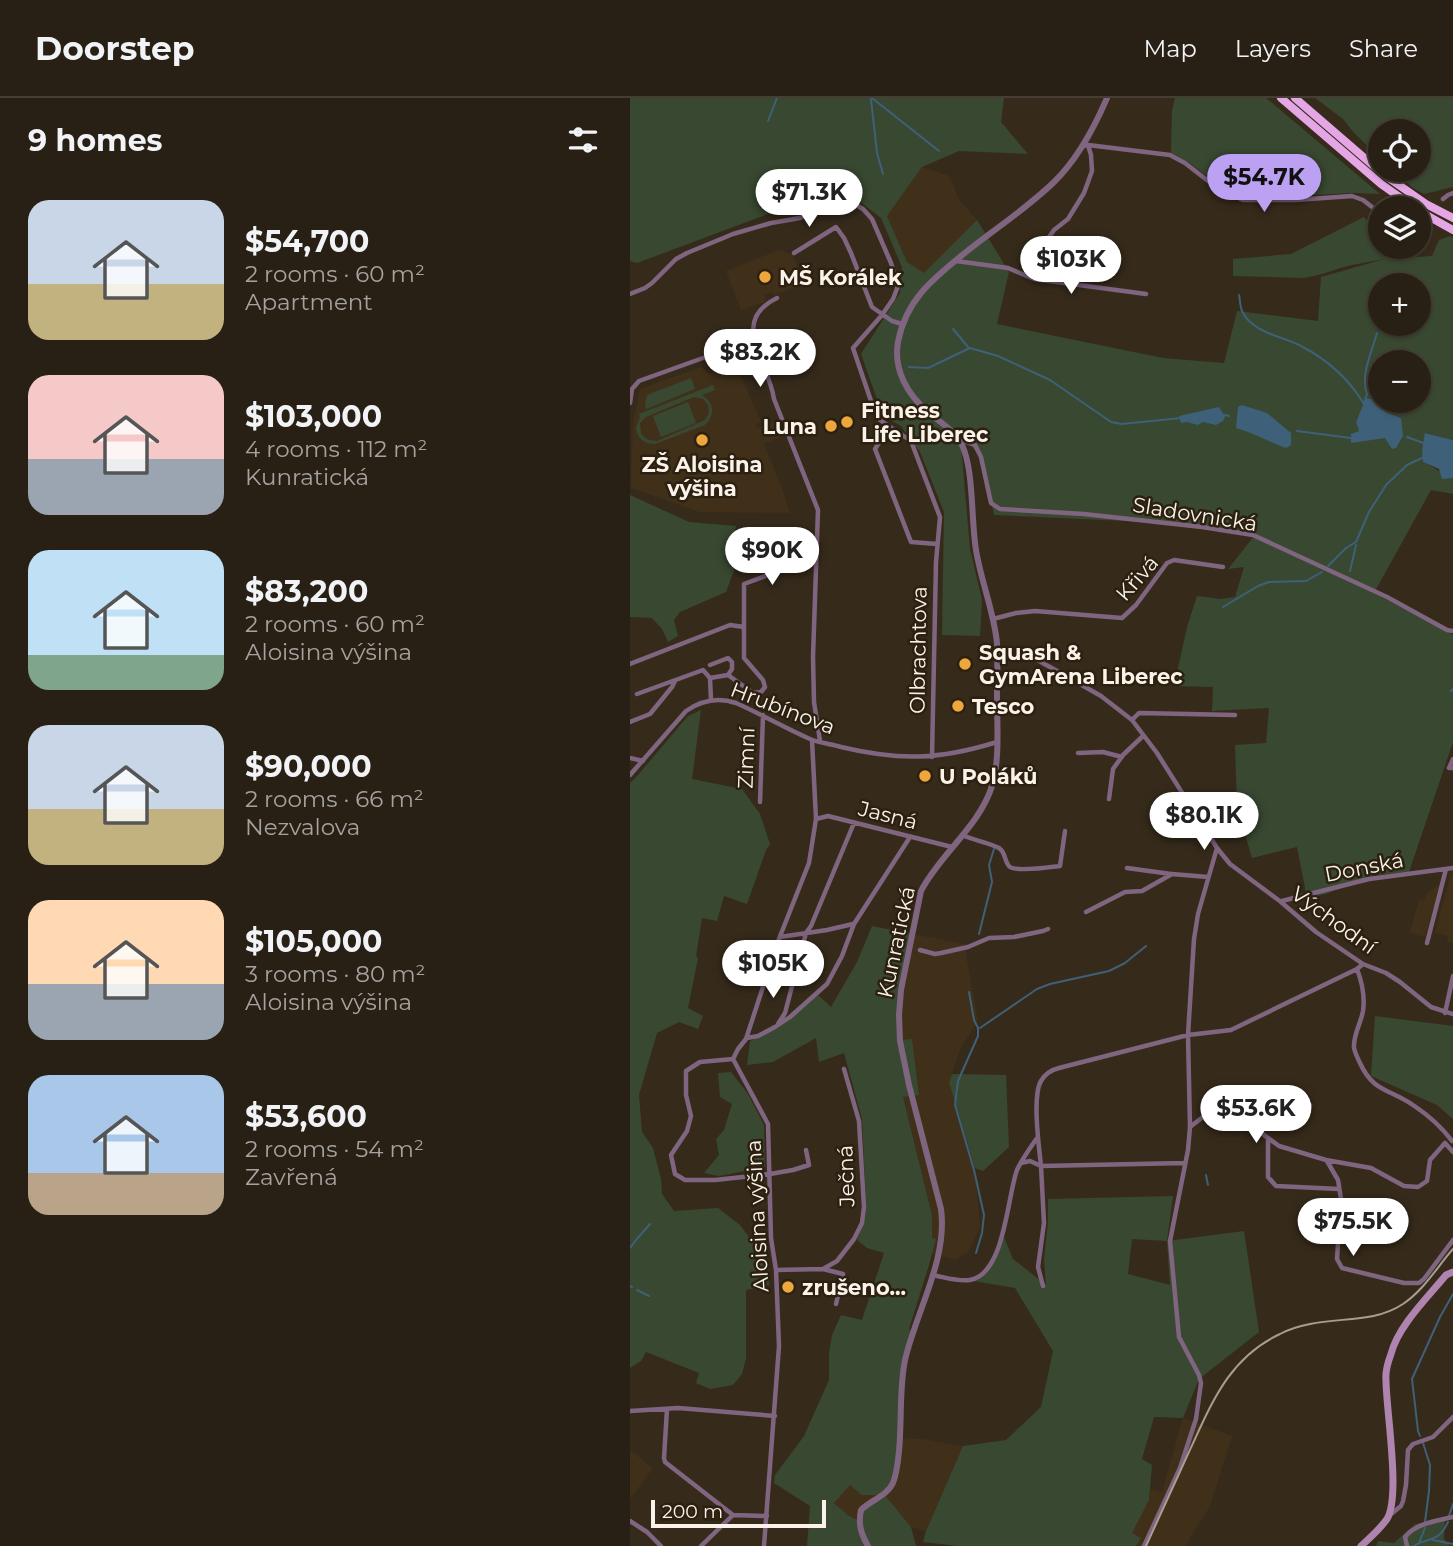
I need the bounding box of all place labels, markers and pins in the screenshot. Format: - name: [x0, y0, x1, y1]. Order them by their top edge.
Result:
- pin: $54.7K: [1207, 155, 1321, 214]
- pin: $71.3K: [752, 170, 866, 229]
- pin: $103K: [1022, 236, 1120, 296]
- place label: MŠ Korálek: [779, 265, 902, 290]
- marker: MŠ Korálek: [757, 269, 773, 285]
- pin: $83.2K: [703, 330, 817, 389]
- place label: Fitness Life Liberec: [861, 398, 989, 447]
- place label: Luna: [762, 414, 817, 439]
- marker: Fitness Life Liberec: [839, 414, 855, 430]
- marker: Luna: [823, 418, 839, 434]
- marker: ZŠ Aloisina výšina: [694, 432, 710, 448]
- place label: ZŠ Aloisina výšina: [642, 452, 762, 501]
- pin: $90K: [731, 528, 813, 587]
- place label: Squash & GymArena Liberec: [979, 640, 1183, 689]
- marker: Squash & GymArena Liberec: [957, 656, 973, 672]
- place label: Tesco: [972, 694, 1034, 719]
- marker: Tesco: [950, 698, 966, 714]
- place label: U Poláků: [939, 764, 1038, 789]
- marker: U Poláků: [917, 768, 933, 784]
- pin: $80.1K: [1147, 792, 1261, 852]
- pin: $105K: [724, 940, 822, 1000]
- pin: $53.6K: [1199, 1086, 1313, 1145]
- pin: $75.5K: [1296, 1198, 1410, 1258]
- place label: zrušeno...: [802, 1275, 906, 1300]
- marker: zrušeno...: [780, 1279, 796, 1295]

